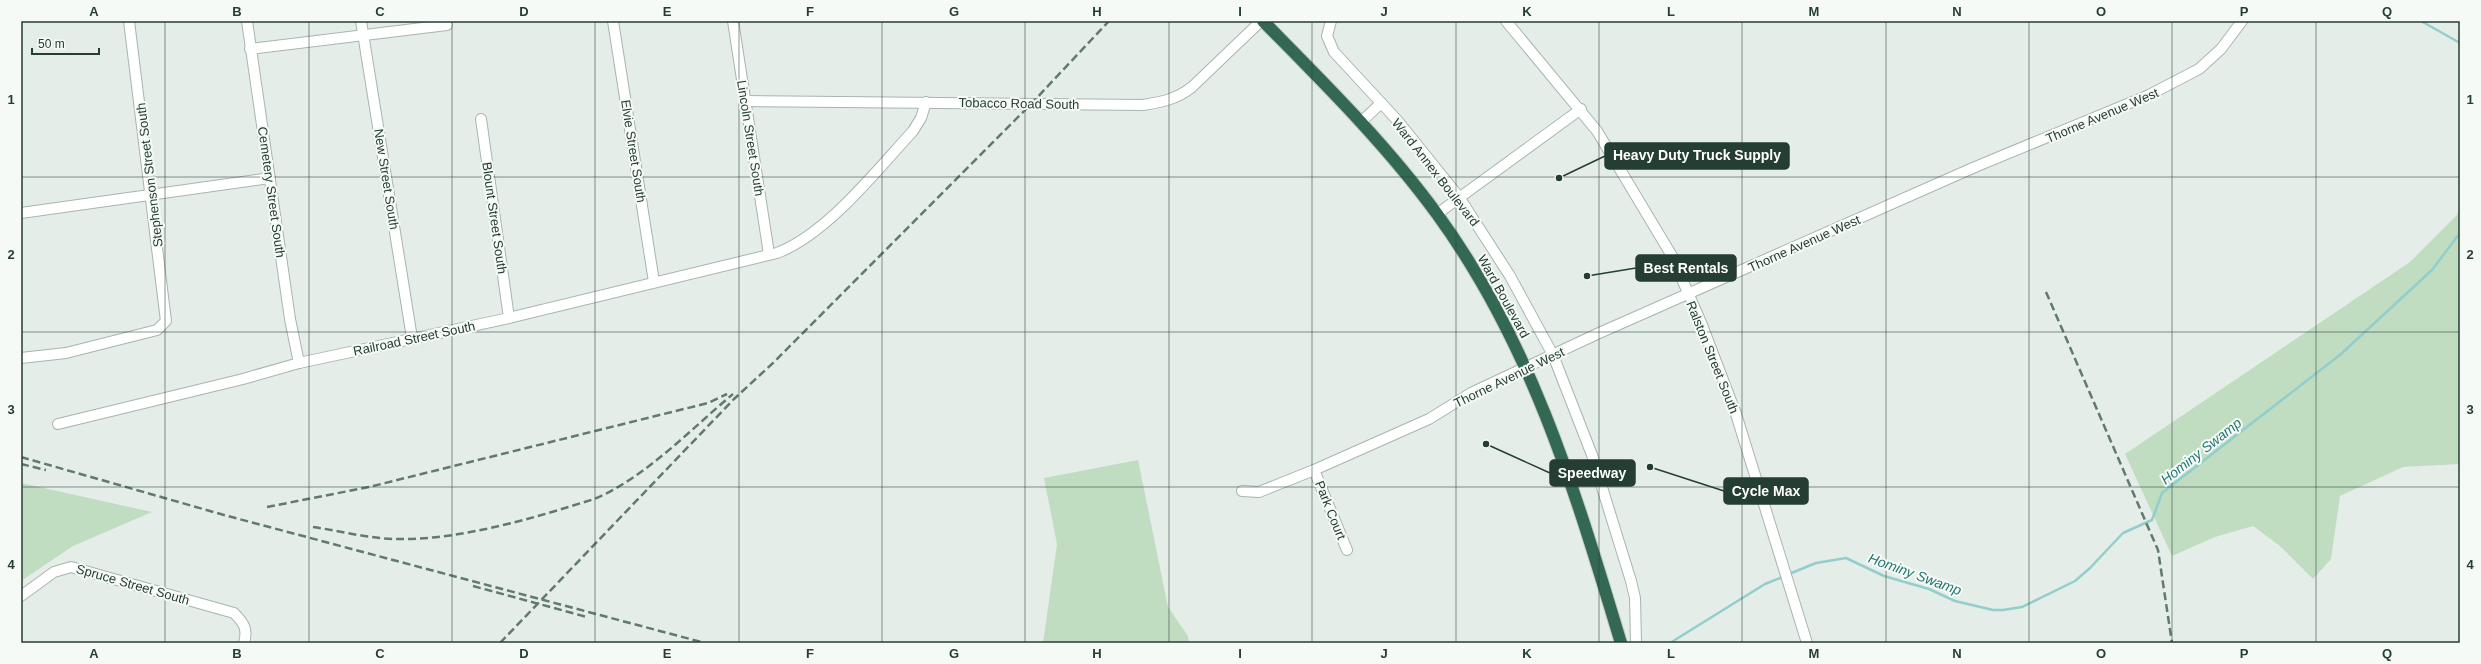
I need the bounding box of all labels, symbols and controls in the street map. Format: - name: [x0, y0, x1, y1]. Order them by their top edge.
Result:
- text: A: [89, 4, 99, 19]
- text: B: [232, 4, 242, 19]
- text: C: [375, 4, 385, 19]
- text: D: [519, 4, 529, 19]
- text: E: [663, 4, 672, 19]
- text: F: [806, 4, 814, 19]
- text: G: [949, 4, 959, 19]
- text: H: [1092, 4, 1102, 19]
- text: I: [1238, 4, 1242, 19]
- text: J: [1380, 4, 1388, 19]
- text: K: [1522, 4, 1532, 19]
- text: L: [1667, 4, 1675, 19]
- text: M: [1809, 4, 1819, 19]
- text: N: [1952, 4, 1962, 19]
- text: O: [2096, 4, 2106, 19]
- text: P: [2240, 4, 2249, 19]
- text: Q: [2382, 4, 2392, 19]
- scale bar: [32, 30, 99, 56]
- text: 50 m: [38, 37, 65, 51]
- street label: Lincoln Street South: [734, 79, 767, 197]
- street label: Thorne Avenue West: [2044, 85, 2161, 146]
- text: 1: [7, 92, 15, 107]
- text: 1: [2466, 92, 2474, 107]
- street label: Tobacco Road South: [959, 95, 1079, 112]
- street label: Elvie Street South: [618, 99, 649, 204]
- street label: Stephenson Street South: [133, 102, 166, 248]
- street label: Ward Annex Boulevard: [1389, 115, 1482, 229]
- street label: Cemetery Street South: [255, 126, 288, 259]
- street label: New Street South: [371, 128, 402, 231]
- callout: Heavy Duty Truck Supply: [1605, 143, 1789, 169]
- text: Heavy Duty Truck Supply: [1613, 147, 1781, 163]
- street label: Blount Street South: [479, 161, 510, 275]
- street label: Thorne Avenue West: [1746, 212, 1863, 275]
- text: 2: [7, 247, 15, 262]
- text: 2: [2466, 247, 2474, 262]
- street label: Ward Boulevard: [1475, 252, 1533, 340]
- callout: Best Rentals: [1636, 255, 1736, 281]
- text: Best Rentals: [1644, 260, 1729, 276]
- street label: Ralston Street South: [1683, 299, 1742, 416]
- street label: Railroad Street South: [352, 318, 476, 359]
- street label: Thorne Avenue West: [1452, 344, 1567, 411]
- text: 3: [7, 402, 15, 417]
- text: 3: [2466, 402, 2474, 417]
- water label: Hominy Swamp: [2157, 414, 2245, 487]
- callout: Speedway: [1550, 460, 1635, 486]
- text: Speedway: [1558, 465, 1626, 481]
- callout: Cycle Max: [1724, 478, 1808, 504]
- street label: Park Court: [1312, 479, 1349, 542]
- text: Cycle Max: [1732, 483, 1800, 499]
- water label: Hominy Swamp: [1866, 550, 1964, 598]
- text: 4: [7, 557, 15, 572]
- text: 4: [2466, 557, 2474, 572]
- street label: Spruce Street South: [75, 561, 191, 608]
- text: A: [89, 646, 99, 661]
- text: B: [232, 646, 242, 661]
- text: C: [375, 646, 385, 661]
- text: D: [519, 646, 529, 661]
- text: E: [663, 646, 672, 661]
- text: F: [806, 646, 814, 661]
- text: G: [949, 646, 959, 661]
- text: H: [1092, 646, 1102, 661]
- text: I: [1238, 646, 1242, 661]
- text: J: [1380, 646, 1388, 661]
- text: K: [1522, 646, 1532, 661]
- text: L: [1667, 646, 1675, 661]
- text: M: [1809, 646, 1819, 661]
- text: N: [1952, 646, 1962, 661]
- text: O: [2096, 646, 2106, 661]
- text: P: [2240, 646, 2249, 661]
- text: Q: [2382, 646, 2392, 661]

